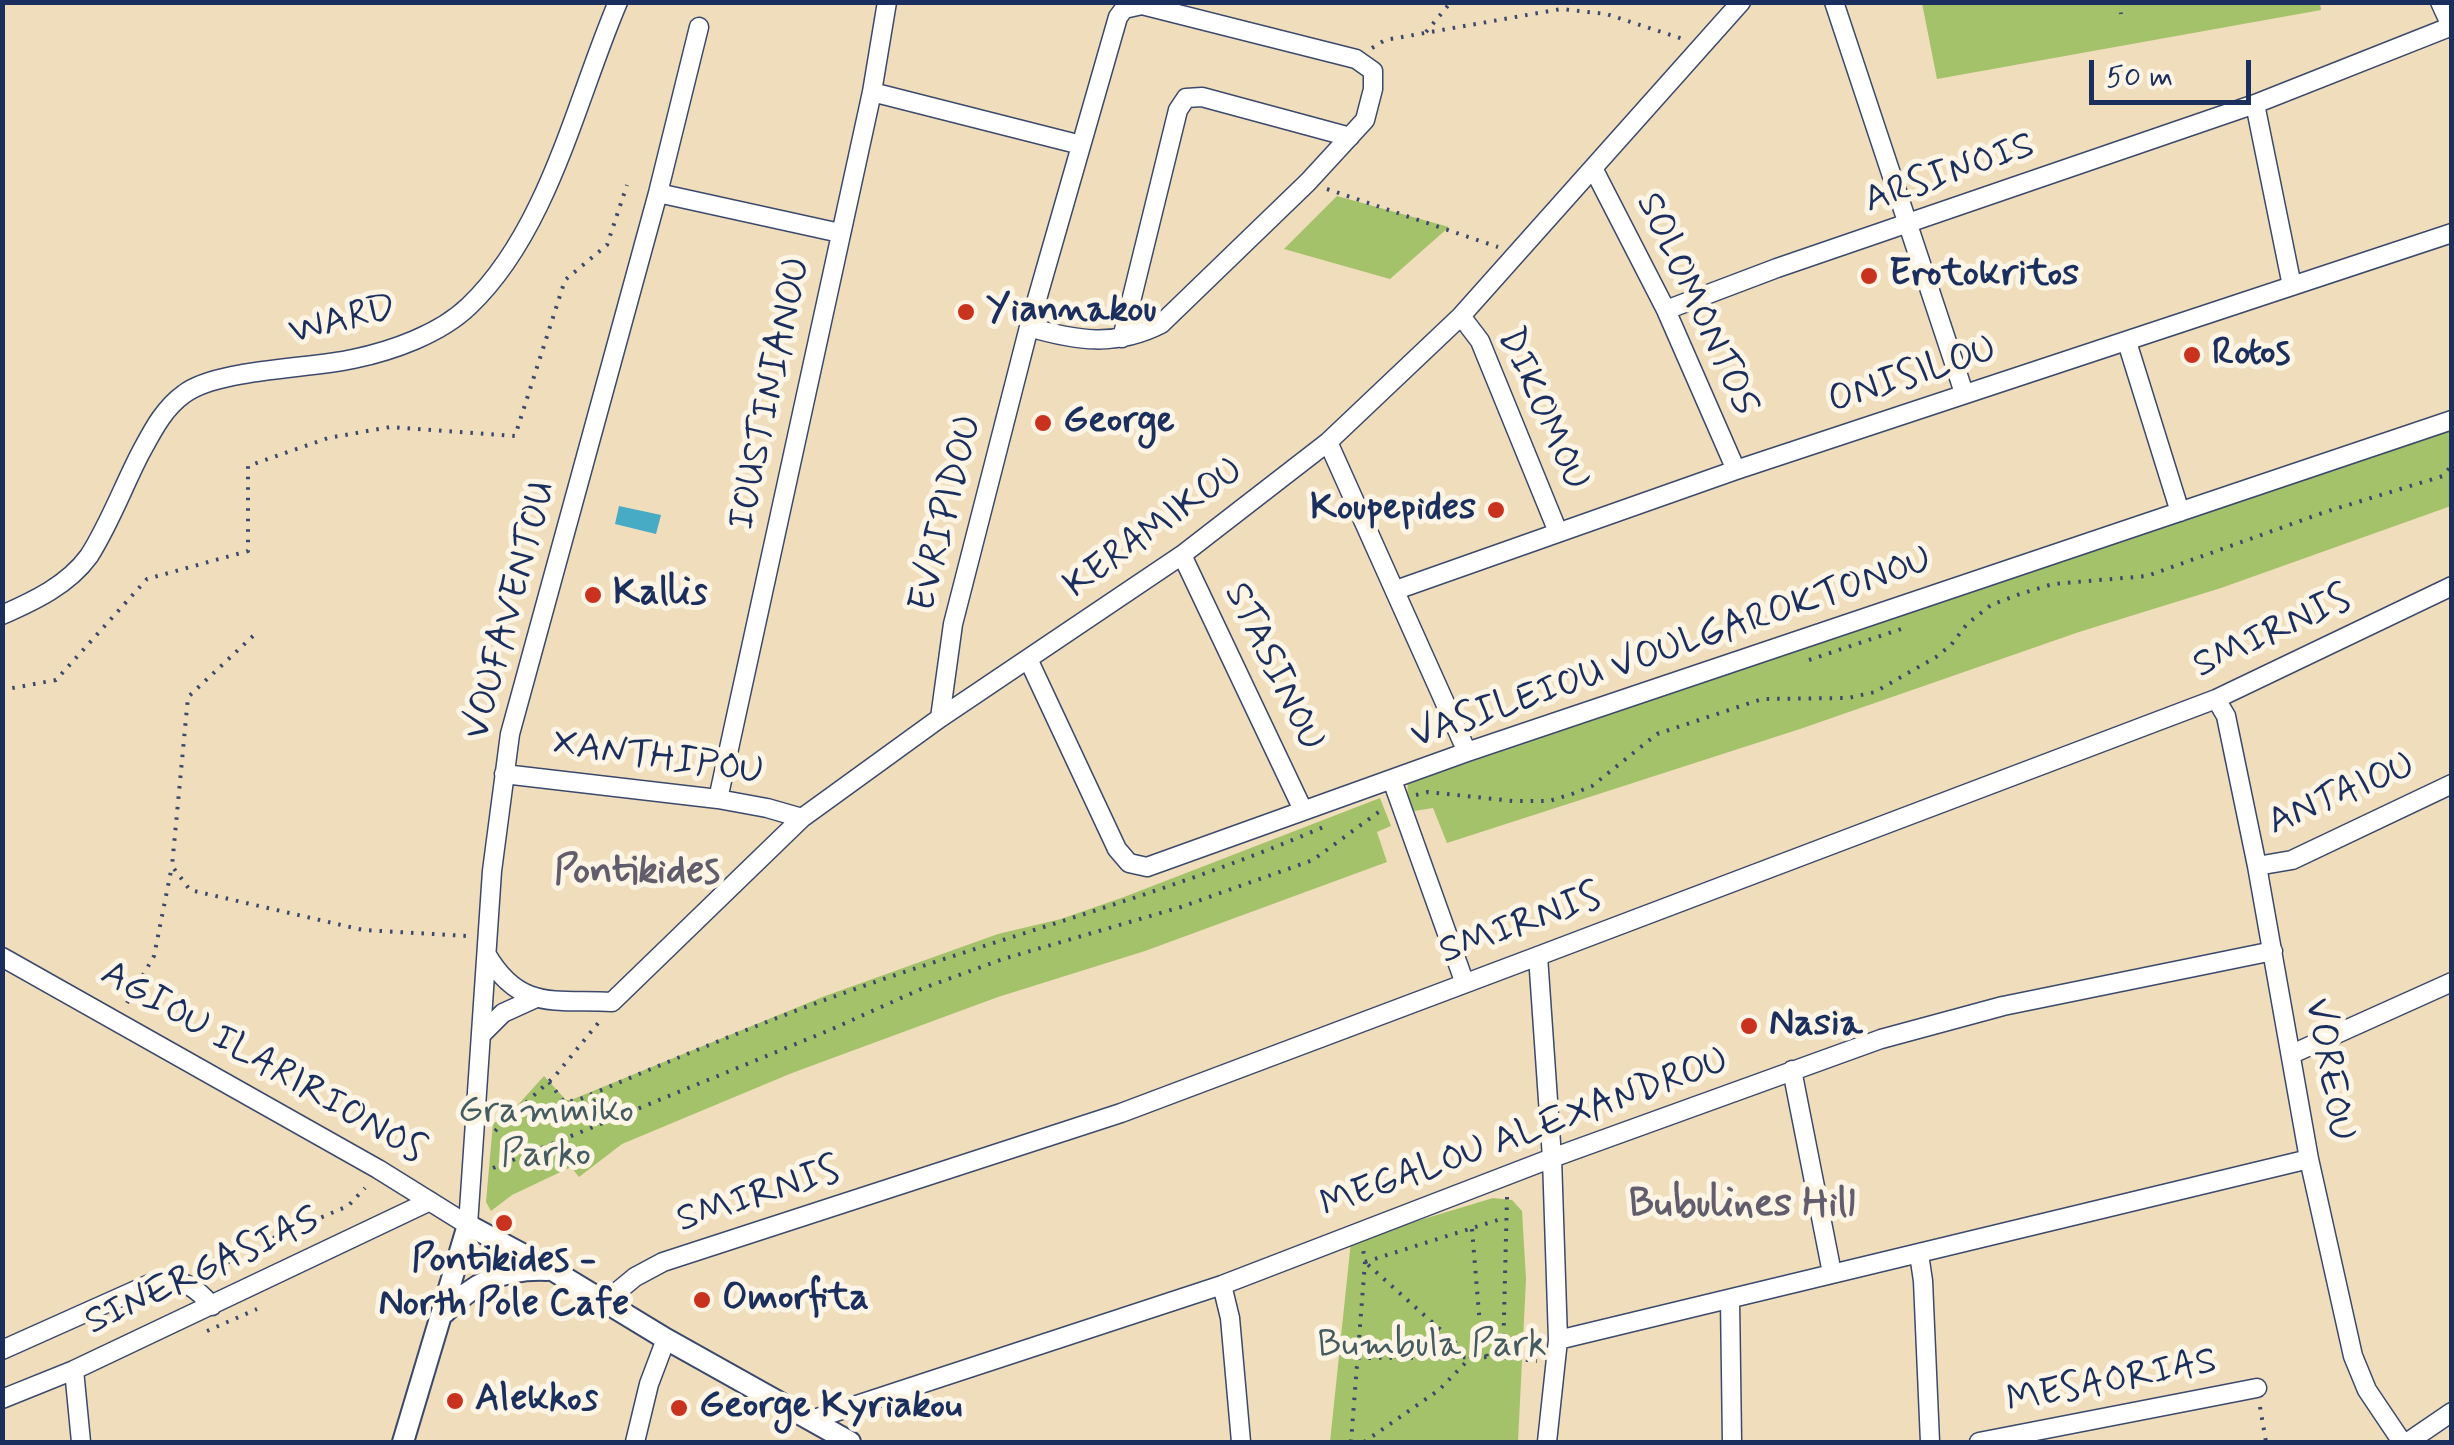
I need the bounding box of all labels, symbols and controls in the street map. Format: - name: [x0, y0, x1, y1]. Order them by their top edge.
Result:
- scale bar: [2094, 40, 2256, 102]
- text: 50 m: [2106, 58, 2173, 97]
- street label: ARSINOIS: [1859, 125, 2041, 225]
- street label: SOLOMONTOS: [1624, 186, 1766, 424]
- place label: Erotokritos: [1889, 253, 2079, 299]
- street label: IOUSTINIANOU: [721, 254, 823, 534]
- marker: Erotokritos: [1858, 265, 1880, 287]
- street label: WARD: [285, 287, 401, 357]
- place label: Yiannakou: [986, 289, 1157, 335]
- marker: Yiannakou: [955, 301, 977, 323]
- street label: DIKOMOU: [1485, 321, 1597, 499]
- street label: ONISILOU: [1823, 328, 2003, 426]
- place label: Rotos: [2212, 332, 2290, 378]
- marker: Rotos: [2181, 344, 2203, 366]
- place label: George: [1063, 400, 1175, 446]
- street label: EVRIPIDOU: [902, 411, 994, 617]
- marker: George: [1032, 412, 1054, 434]
- street label: KERAMIKOU: [1056, 450, 1254, 610]
- street label: VOUFAVENTOU: [456, 477, 568, 745]
- place label: Koupepides: [1310, 487, 1476, 533]
- marker: Koupepides: [1485, 499, 1507, 521]
- street label: VASILEIOU VOULGAROKTONOU: [1405, 539, 1939, 761]
- place label: Kallis: [613, 572, 708, 618]
- street label: STASINOU: [1212, 576, 1332, 760]
- street label: SMIRNIS: [2187, 578, 2359, 690]
- marker: Kallis: [582, 584, 604, 606]
- street label: XANTHIPOU: [550, 723, 766, 797]
- street label: ANTAIOU: [2261, 745, 2423, 847]
- district label: Pontikides: [554, 850, 720, 898]
- street label: SMIRNIS: [1434, 876, 1608, 976]
- street label: AGIOU ILARIRIONOS: [92, 952, 432, 1176]
- street label: VOREOU: [2292, 995, 2362, 1145]
- place label: Nasia: [1769, 1003, 1862, 1049]
- marker: Nasia: [1738, 1015, 1760, 1037]
- street label: MEGALOU ALEXANDROU: [1315, 1040, 1735, 1230]
- park label: Grammiko Parko: [458, 1090, 634, 1180]
- street label: SMIRNIS: [671, 1149, 847, 1245]
- district label: Bubulines Hill: [1629, 1183, 1855, 1231]
- street label: SINERGASIAS: [79, 1199, 327, 1347]
- marker: Pontikides - North Pole Cafe: [493, 1212, 515, 1234]
- place label: Pontikides - North Pole Cafe: [379, 1239, 629, 1328]
- place label: Omorfita: [722, 1277, 869, 1323]
- marker: Omorfita: [691, 1289, 713, 1311]
- park label: Bumbula Park: [1317, 1324, 1547, 1370]
- street label: MESAORIAS: [2003, 1340, 2221, 1426]
- place label: Alekkos: [475, 1378, 598, 1424]
- place label: George Kyriakou: [699, 1385, 962, 1431]
- marker: Alekkos: [444, 1390, 466, 1412]
- marker: George Kyriakou: [668, 1397, 690, 1419]

